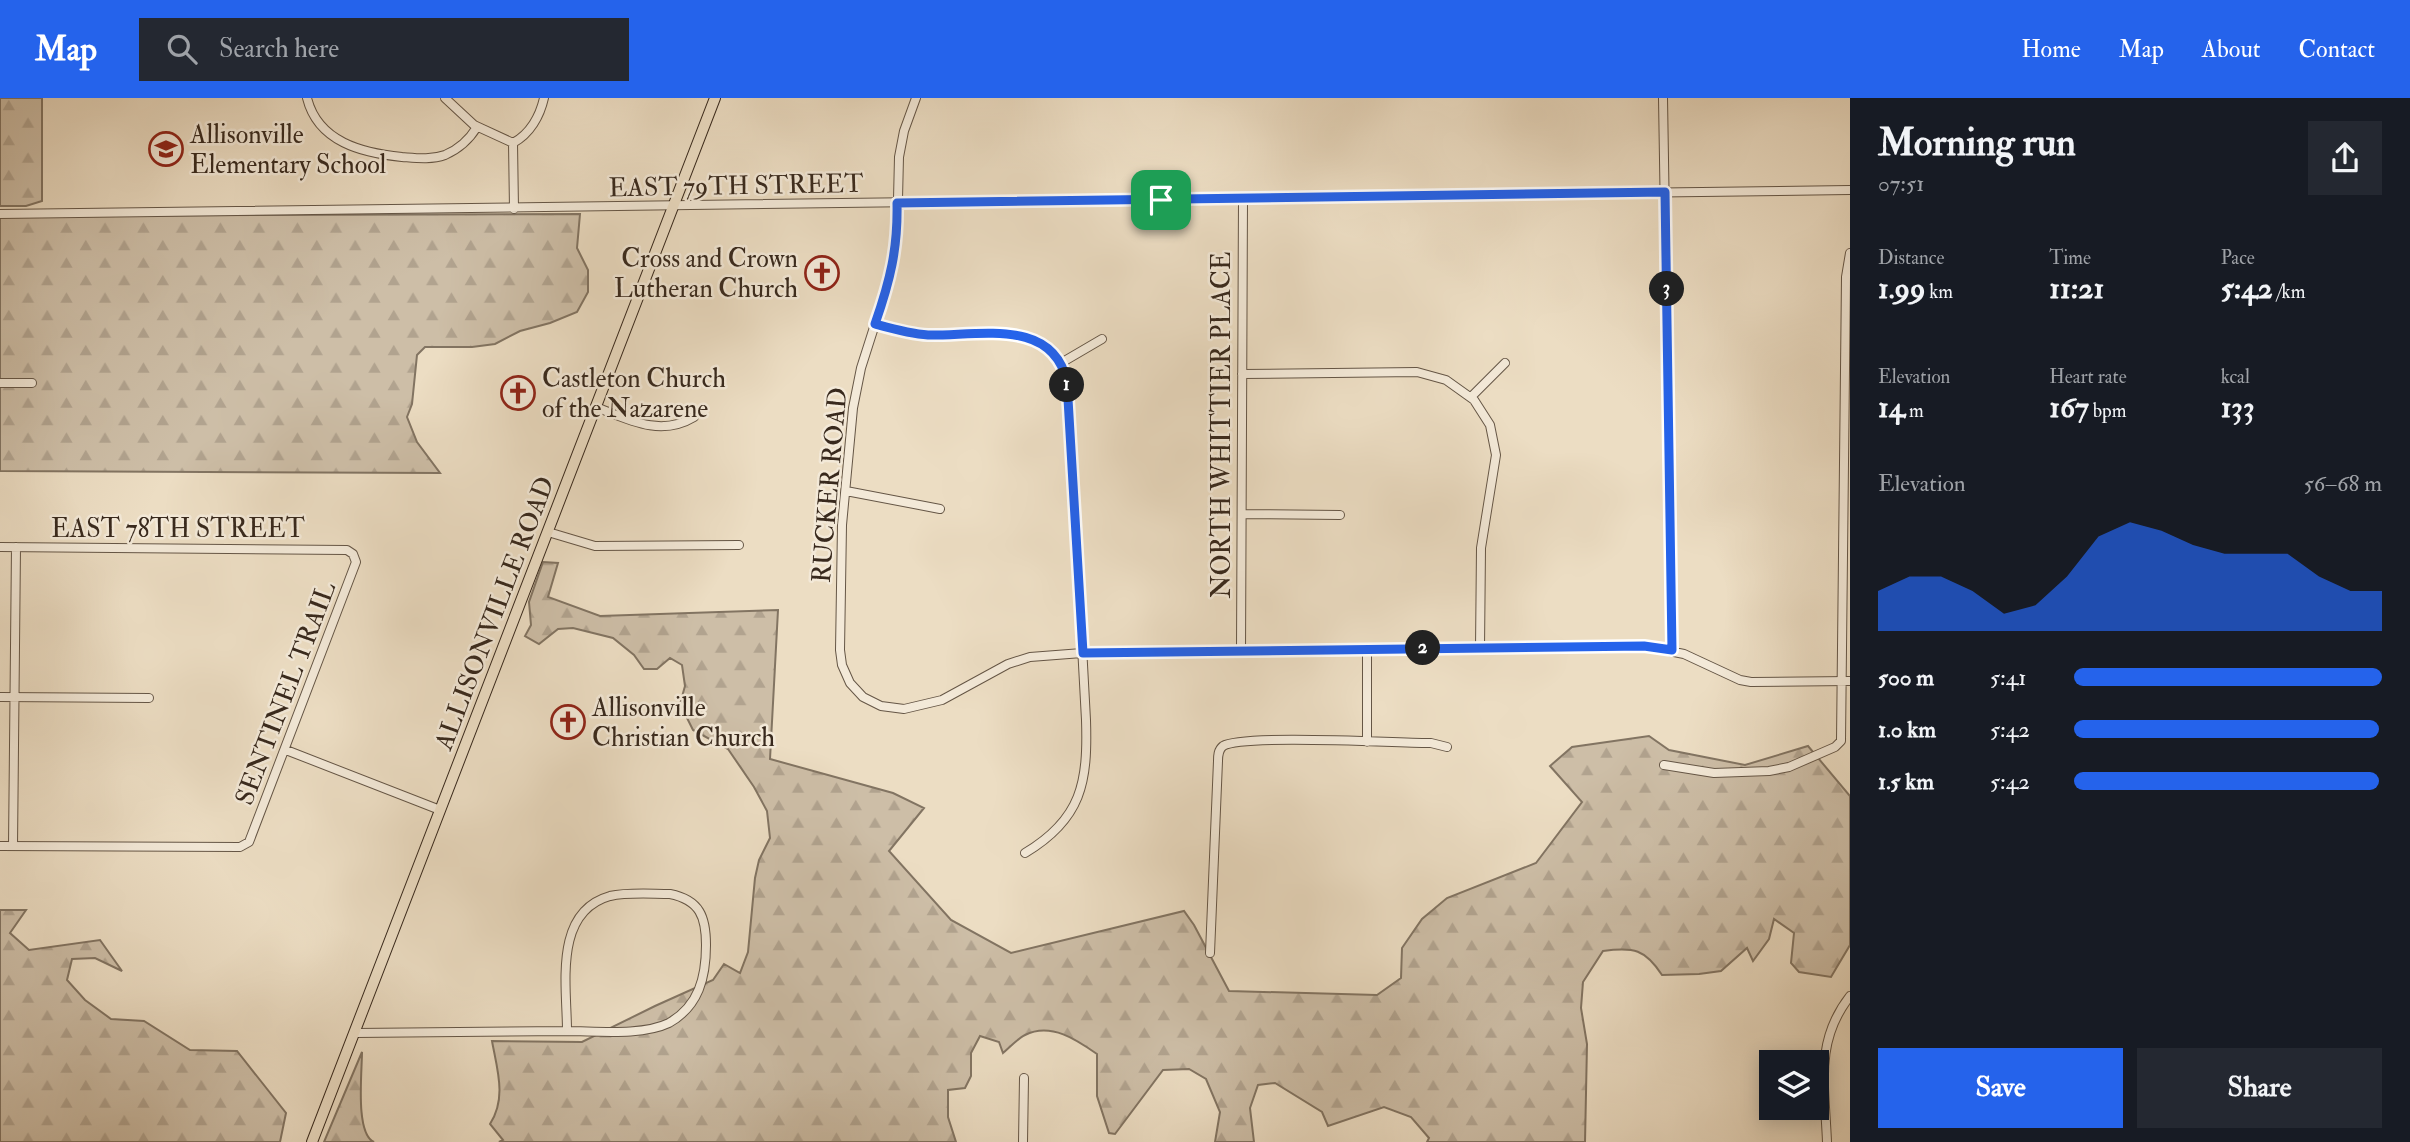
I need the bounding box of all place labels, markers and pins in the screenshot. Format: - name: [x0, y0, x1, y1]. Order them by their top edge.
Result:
- place label: Allisonville Elementary School: [189, 119, 387, 181]
- school or university icon: Allisonville Elementary School: [147, 130, 185, 168]
- pin: [1131, 170, 1191, 230]
- place label: Cross and Crown Lutheran Church: [614, 243, 798, 305]
- church icon: Cross and Crown Lutheran Church: [803, 254, 841, 292]
- pin: 3: [1650, 272, 1684, 306]
- place label: Castleton Church of the Nazarene: [542, 363, 726, 425]
- pin: 1: [1050, 368, 1084, 402]
- church icon: Castleton Church of the Nazarene: [499, 374, 537, 412]
- pin: 2: [1406, 630, 1440, 666]
- place label: Allisonville Christian Church: [591, 692, 775, 754]
- church icon: Allisonville Christian Church: [549, 703, 587, 741]

